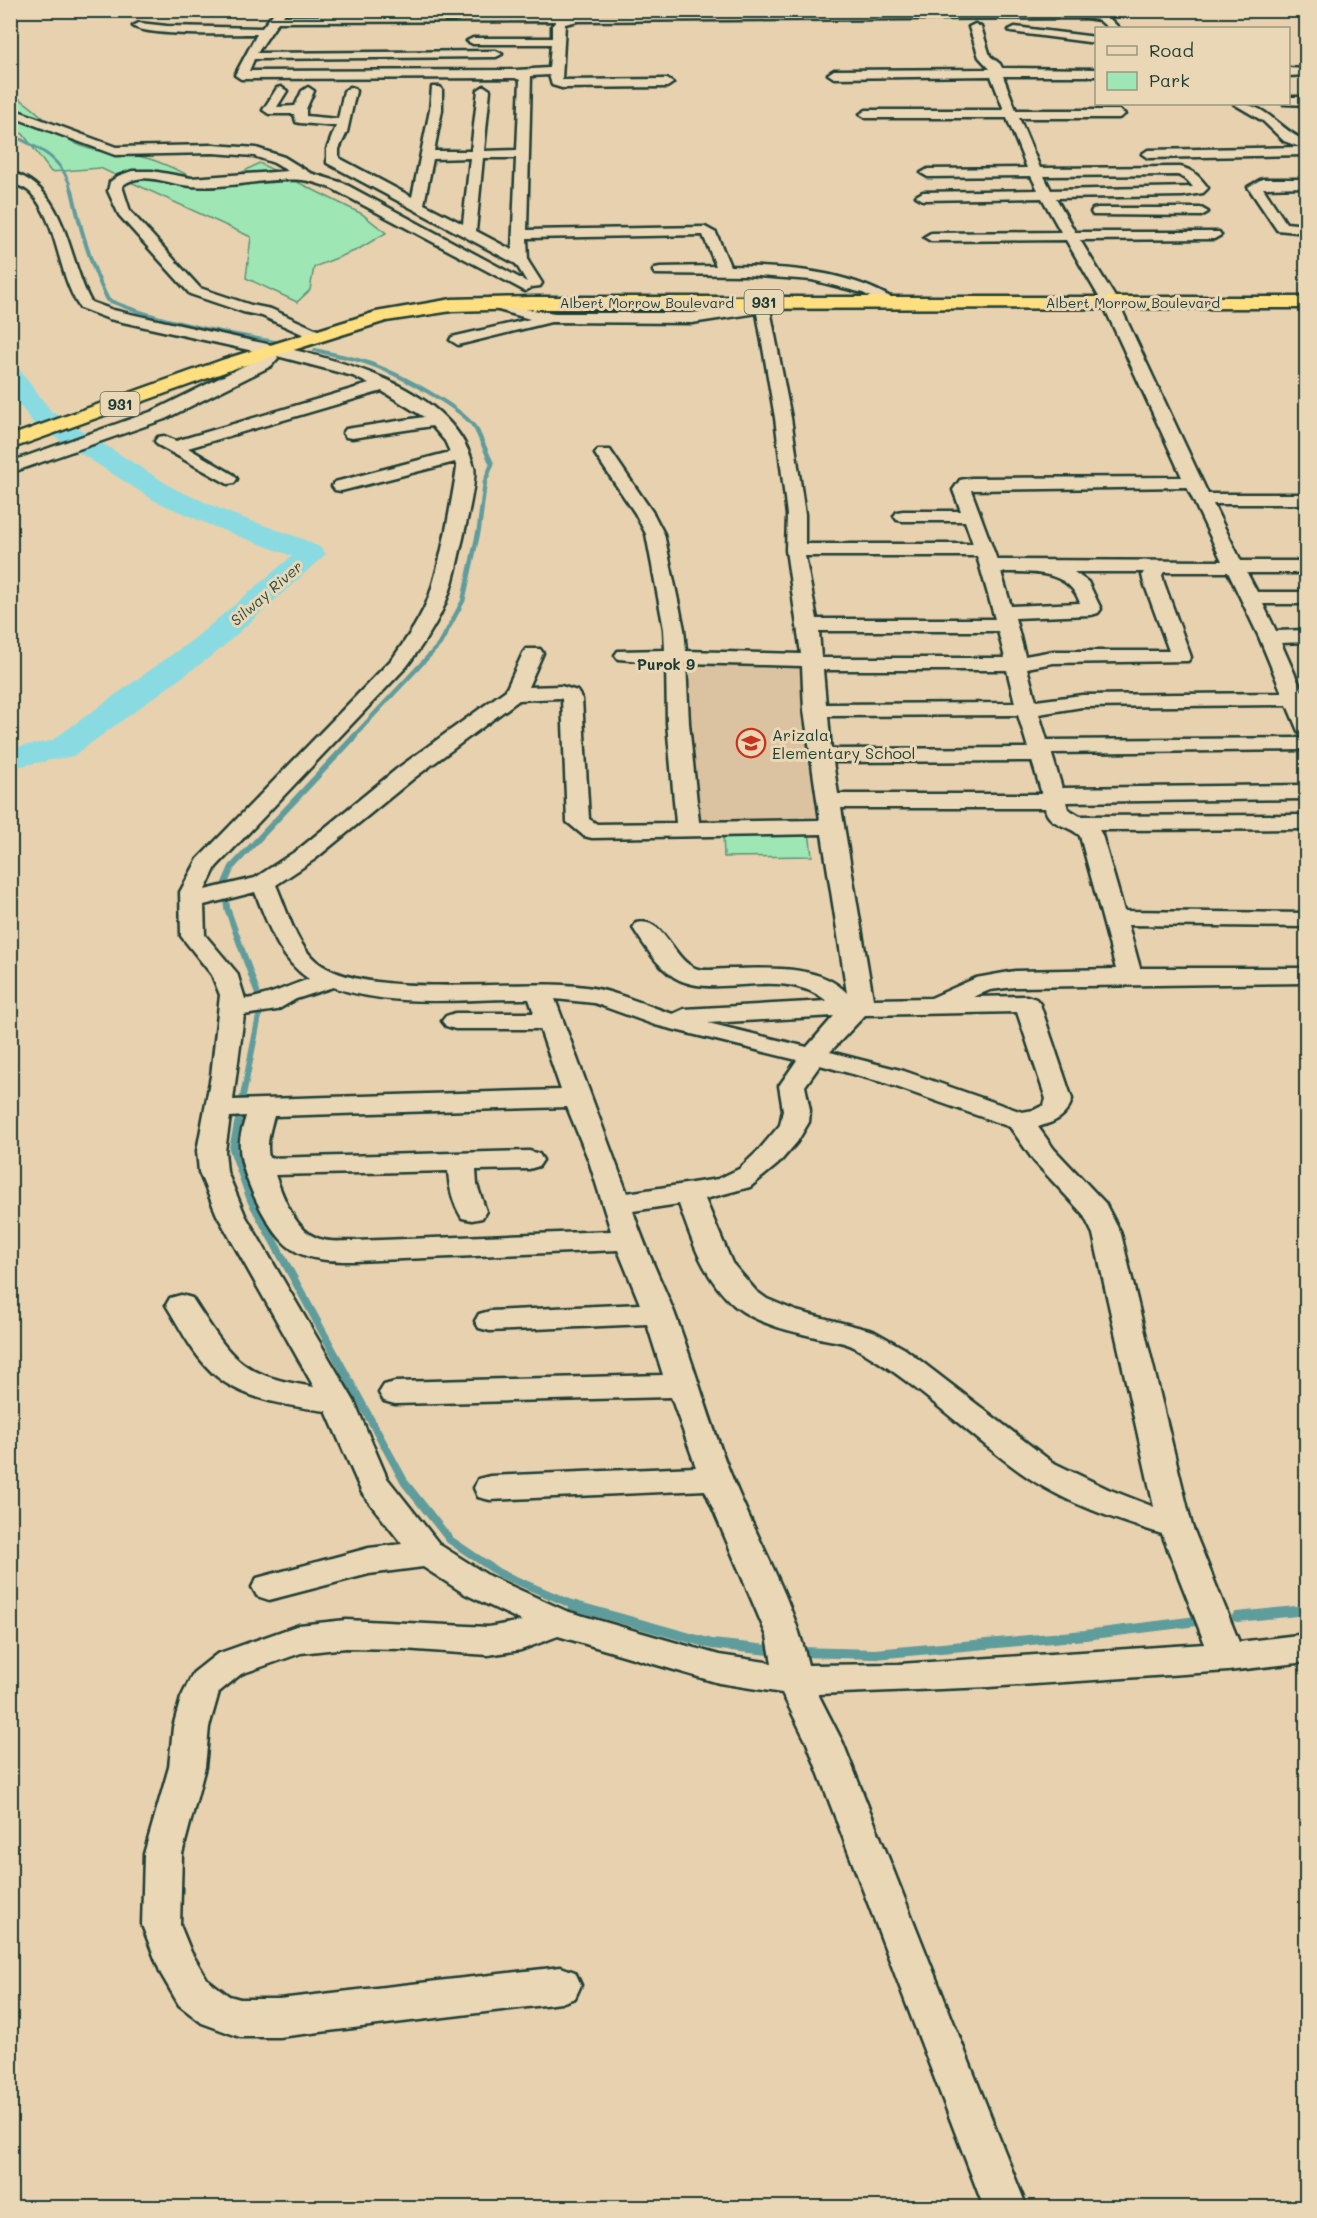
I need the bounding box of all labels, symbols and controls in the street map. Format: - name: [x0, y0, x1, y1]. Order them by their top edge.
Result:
- legend: [1095, 27, 1290, 105]
- text: Road: [1149, 38, 1194, 62]
- text: Park: [1149, 68, 1190, 92]
- road number: 931: [744, 290, 783, 314]
- street label: Albert Morrow Boulevard: [560, 293, 734, 312]
- street label: Albert Morrow Boulevard: [1046, 293, 1220, 312]
- road number: 931: [100, 392, 140, 416]
- water label: Silway River: [226, 556, 307, 630]
- district label: Purok 9: [637, 654, 695, 674]
- place label: Arizala Elementary School: [772, 724, 916, 763]
- school or university icon: Arizala Elementary School: [735, 727, 767, 759]

